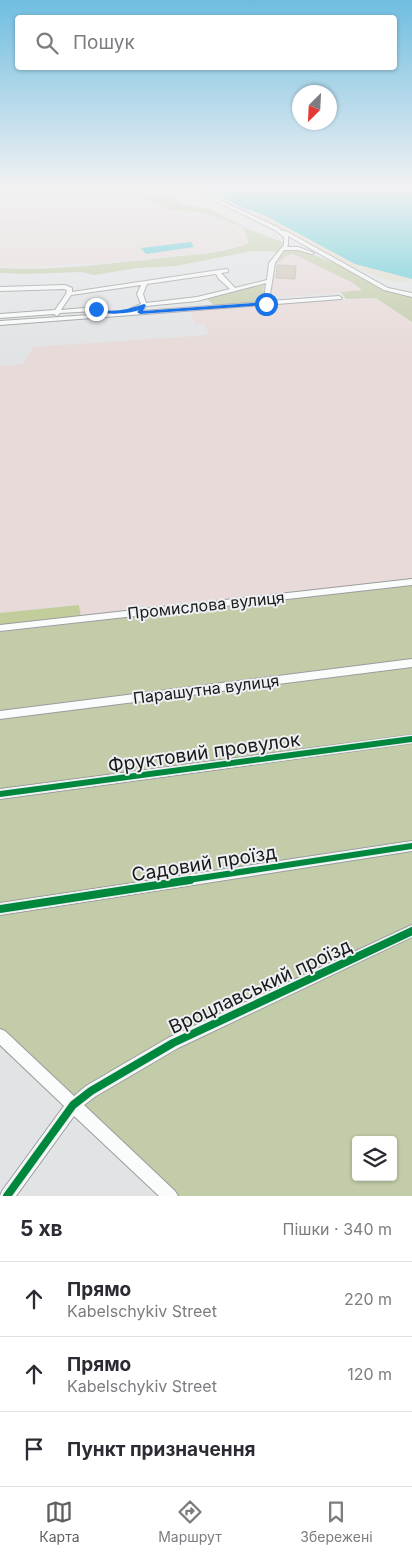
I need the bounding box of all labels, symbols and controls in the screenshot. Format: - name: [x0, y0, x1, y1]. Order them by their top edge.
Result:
- search box: [15, 15, 397, 70]
- icon: search: [33, 29, 61, 57]
- text: Пошук: [73, 31, 135, 54]
- north arrow: [292, 85, 337, 130]
- route start: [255, 293, 278, 316]
- route end: [85, 298, 108, 321]
- street label: Промислова вулиця: [126, 587, 286, 623]
- street label: Парашутна вулиця: [132, 670, 280, 708]
- street label: Фруктовий провулок: [106, 728, 302, 777]
- street label: Садовий проїзд: [130, 841, 278, 886]
- street label: Вроцлавський проїзд: [165, 934, 355, 1039]
- map controls: [352, 1136, 397, 1181]
- button: layers: [352, 1136, 397, 1181]
- text: 5 хв: [20, 1216, 63, 1241]
- text: Пішки · 340 m: [283, 1219, 392, 1239]
- text: Прямо: [67, 1278, 131, 1301]
- icon: ahead: [20, 1285, 48, 1313]
- text: 220 m: [344, 1289, 392, 1309]
- text: Kabelschykiv Street: [67, 1301, 217, 1321]
- text: Прямо: [67, 1353, 131, 1376]
- icon: ahead: [20, 1360, 48, 1388]
- text: 120 m: [347, 1364, 392, 1384]
- text: Kabelschykiv Street: [67, 1376, 217, 1396]
- icon: arrive: [20, 1435, 48, 1463]
- text: Пункт призначення: [67, 1438, 255, 1461]
- tab: Карта: [39, 1498, 80, 1545]
- tab: Маршрут: [158, 1498, 222, 1545]
- tab: Збережені: [300, 1498, 373, 1545]

